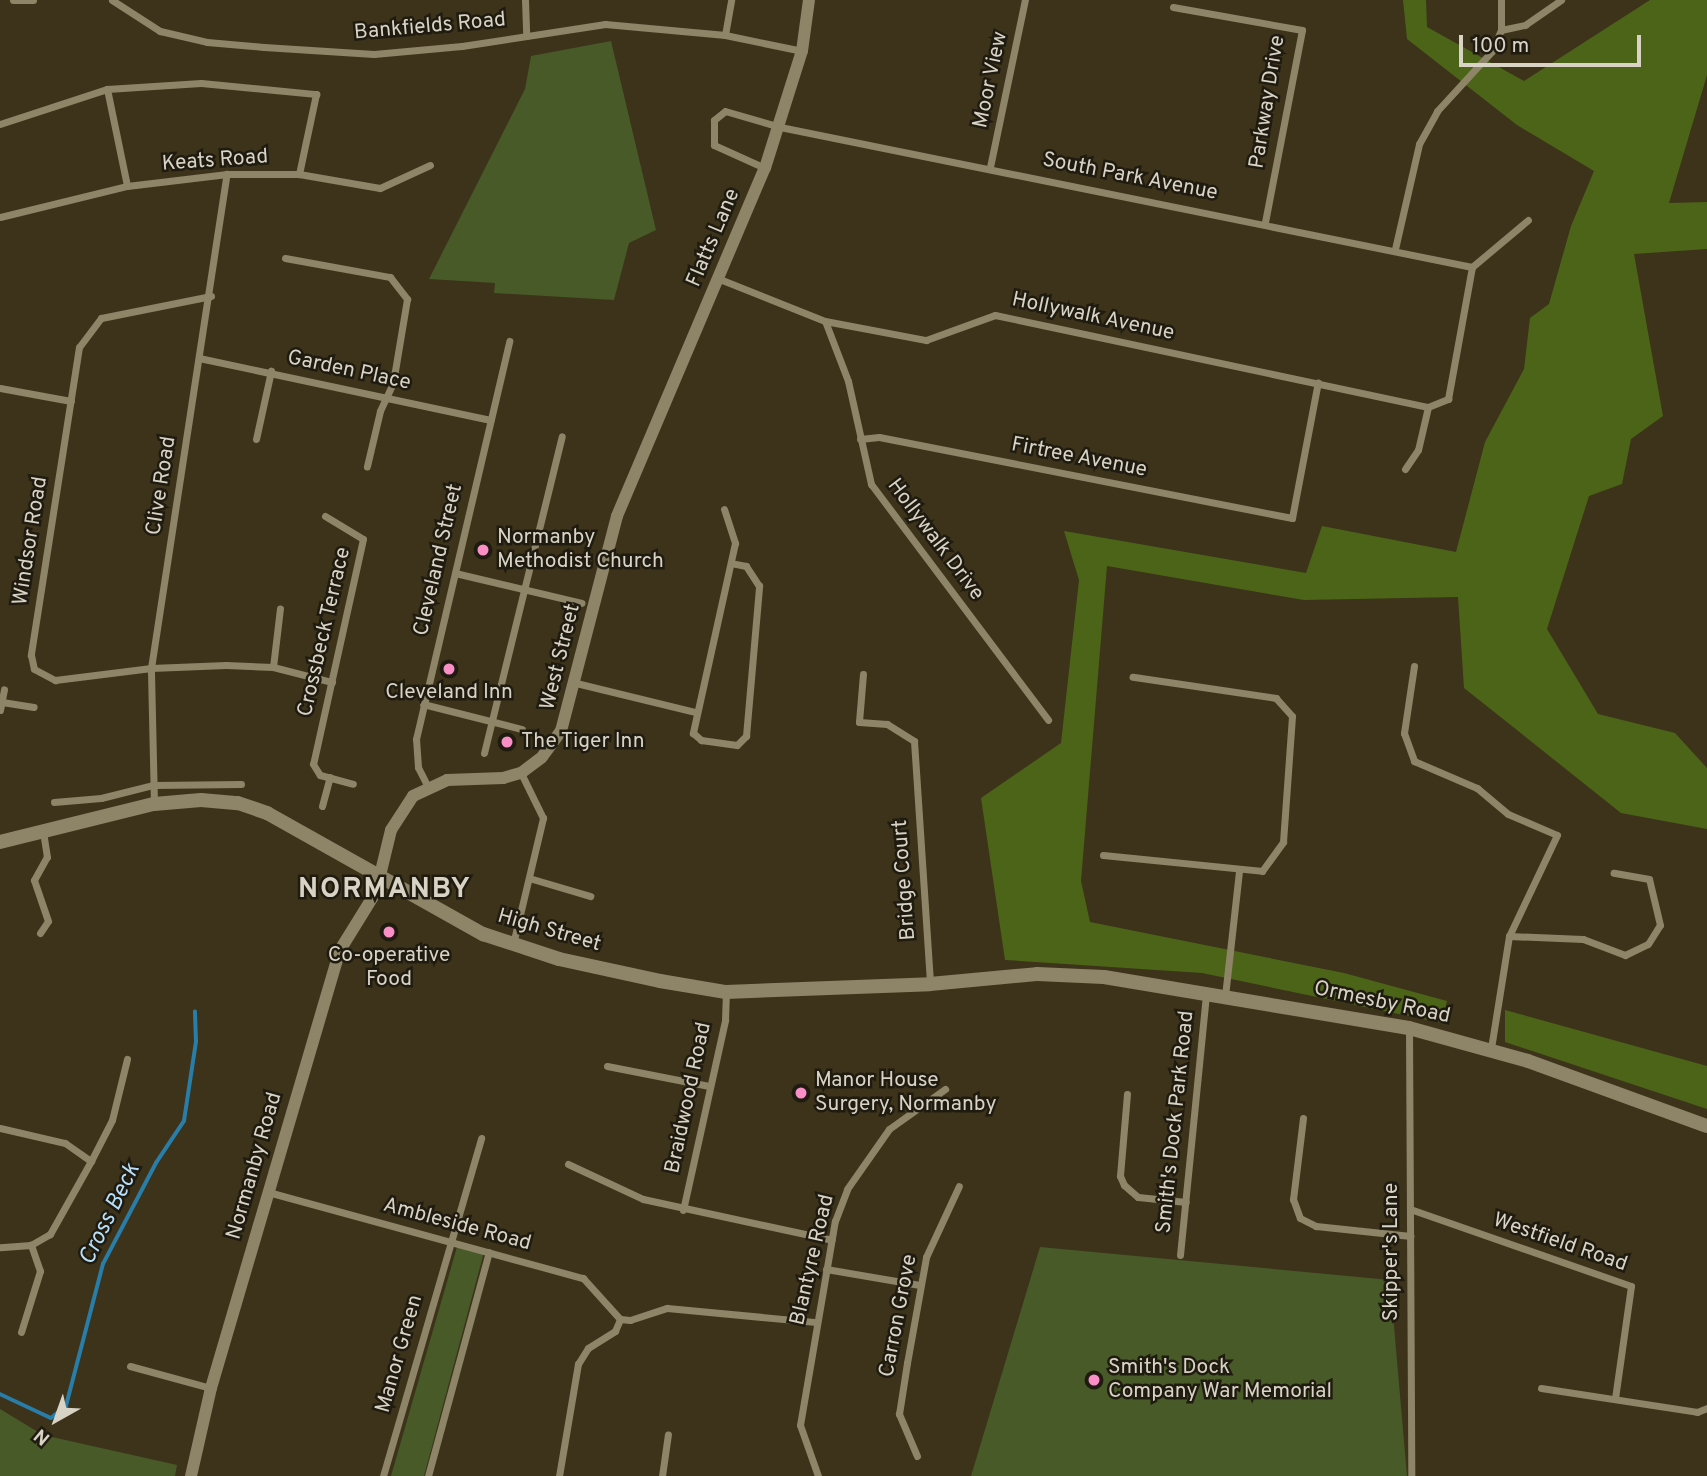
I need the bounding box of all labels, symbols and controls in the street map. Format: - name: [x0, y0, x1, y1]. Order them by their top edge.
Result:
- street label: Bankfields Road: [353, 8, 507, 46]
- scale bar: [1462, 21, 1644, 65]
- street label: Moor View: [968, 29, 1014, 131]
- text: 100 m: [1472, 33, 1529, 60]
- street label: Parkway Drive: [1245, 34, 1291, 170]
- street label: Keats Road: [161, 145, 269, 177]
- street label: South Park Avenue: [1040, 148, 1220, 206]
- street label: Flatts Lane: [682, 185, 746, 291]
- street label: Hollywalk Avenue: [1009, 287, 1177, 347]
- street label: Garden Place: [285, 346, 413, 396]
- street label: Firtree Avenue: [1009, 432, 1149, 484]
- street label: Clive Road: [142, 435, 182, 537]
- street label: Hollywalk Drive: [881, 474, 989, 606]
- street label: Windsor Road: [8, 475, 54, 607]
- street label: Cleveland Street: [409, 481, 469, 639]
- place label: Normanby Methodist Church: [497, 525, 664, 575]
- marker: Normanby Methodist Church: [475, 542, 491, 558]
- street label: Crossbeck Terrace: [293, 544, 357, 720]
- street label: West Street: [536, 601, 586, 713]
- marker: Cleveland Inn: [441, 661, 457, 677]
- place label: Cleveland Inn: [385, 680, 513, 706]
- place label: The Tiger Inn: [521, 729, 645, 755]
- marker: The Tiger Inn: [499, 734, 515, 750]
- street label: Bridge Court: [888, 819, 922, 941]
- district label: NORMANBY: [299, 873, 471, 907]
- street label: High Street: [494, 904, 604, 958]
- marker: Co-operative Food: [381, 924, 397, 940]
- place label: Co-operative Food: [328, 943, 450, 993]
- street label: Ormesby Road: [1311, 976, 1453, 1030]
- street label: Smith's Dock Park Road: [1152, 1009, 1200, 1235]
- street label: Braidwood Road: [661, 1020, 717, 1176]
- place label: Manor House Surgery, Normanby: [815, 1068, 997, 1118]
- marker: Manor House Surgery, Normanby: [793, 1085, 809, 1101]
- street label: Normanby Road: [222, 1089, 288, 1243]
- water label: Cross Beck: [75, 1160, 147, 1270]
- street label: Skipper's Lane: [1379, 1183, 1405, 1321]
- street label: Blantyre Road: [786, 1192, 840, 1328]
- street label: Ambleside Road: [380, 1193, 534, 1257]
- street label: Westfield Road: [1490, 1208, 1630, 1278]
- street label: Carron Grove: [875, 1252, 923, 1380]
- street label: Manor Green: [371, 1292, 429, 1416]
- place label: Smith's Dock Company War Memorial: [1108, 1355, 1332, 1405]
- marker: Smith's Dock Company War Memorial: [1086, 1372, 1102, 1388]
- north arrow: [21, 1385, 91, 1455]
- text: N: [30, 1423, 55, 1450]

